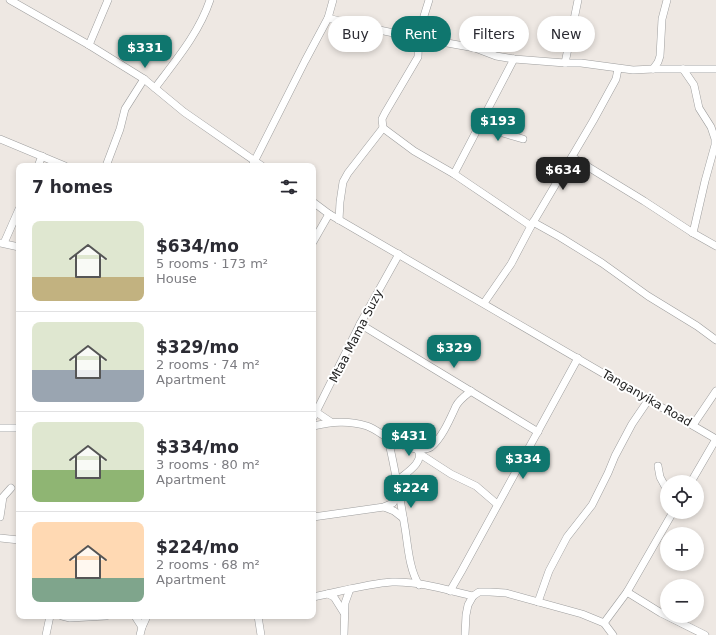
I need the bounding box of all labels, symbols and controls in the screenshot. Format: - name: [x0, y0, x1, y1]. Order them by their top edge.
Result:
- chip: Buy: [328, 16, 383, 52]
- chip: Rent: [391, 16, 451, 52]
- chip: Filters: [459, 16, 529, 52]
- chip: New: [537, 16, 595, 52]
- pin: $331: [121, 35, 169, 69]
- text: $331: [127, 40, 163, 55]
- pin: $193: [474, 108, 522, 142]
- text: $193: [480, 113, 516, 128]
- pin: $634: [539, 157, 587, 191]
- text: $634: [545, 162, 581, 177]
- icon: filters: [278, 176, 300, 198]
- text: 7 homes: [32, 177, 113, 197]
- text: $634/mo: [156, 236, 239, 256]
- icon: home: [64, 237, 112, 285]
- text: 5 rooms · 173 m²: [156, 256, 268, 271]
- text: House: [156, 271, 197, 286]
- street label: Mtaa Mama Suzy: [326, 287, 386, 385]
- pin: $329: [430, 335, 478, 369]
- text: $329/mo: [156, 337, 239, 357]
- icon: home: [64, 338, 112, 386]
- text: $329: [436, 340, 472, 355]
- text: 2 rooms · 74 m²: [156, 357, 260, 372]
- street label: Tanganyika Road: [599, 366, 694, 429]
- text: Apartment: [156, 372, 226, 387]
- pin: $431: [385, 423, 433, 457]
- text: $431: [391, 428, 427, 443]
- text: $334/mo: [156, 437, 239, 457]
- icon: home: [64, 438, 112, 486]
- pin: $334: [499, 446, 547, 480]
- text: $334: [505, 451, 541, 466]
- text: 3 rooms · 80 m²: [156, 457, 260, 472]
- text: Apartment: [156, 472, 226, 487]
- pin: $224: [387, 475, 435, 509]
- map controls: [660, 475, 704, 623]
- button: locate: [660, 475, 704, 519]
- text: $224: [393, 480, 429, 495]
- button: +: [660, 527, 704, 571]
- text: $224/mo: [156, 537, 239, 557]
- icon: home: [64, 538, 112, 586]
- text: 2 rooms · 68 m²: [156, 557, 260, 572]
- text: Apartment: [156, 572, 226, 587]
- button: −: [660, 579, 704, 623]

